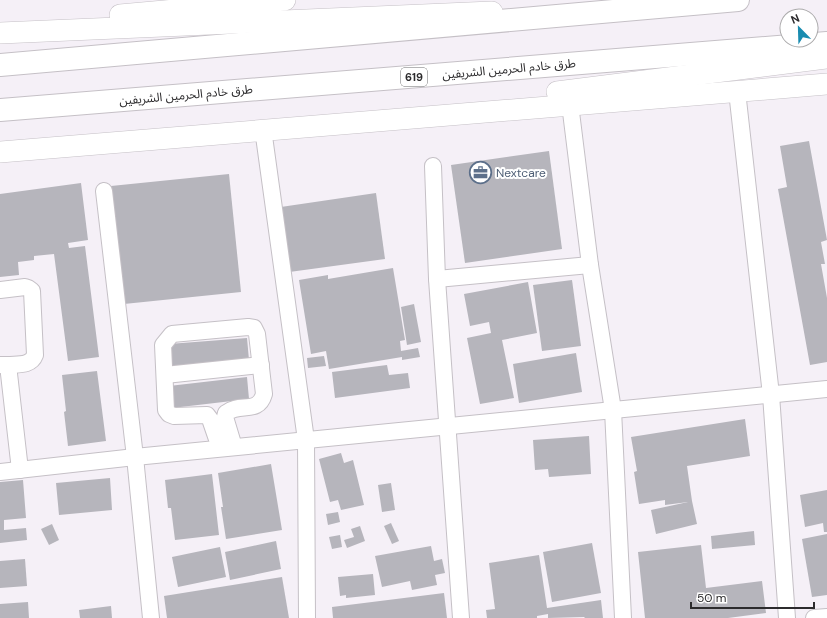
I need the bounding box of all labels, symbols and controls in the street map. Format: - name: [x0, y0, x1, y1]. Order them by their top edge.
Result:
- north arrow: [779, 8, 819, 48]
- text: N: [789, 11, 802, 27]
- street label: طرق خادم الحرمين الشريفين: [441, 55, 577, 84]
- road number: 619: [401, 68, 427, 86]
- street label: طرق خادم الحرمين الشريفين: [118, 81, 254, 110]
- office icon: Nextcare: [467, 160, 493, 186]
- place label: Nextcare: [496, 165, 546, 181]
- scale bar: [691, 584, 814, 610]
- text: 50 m: [697, 590, 726, 606]

